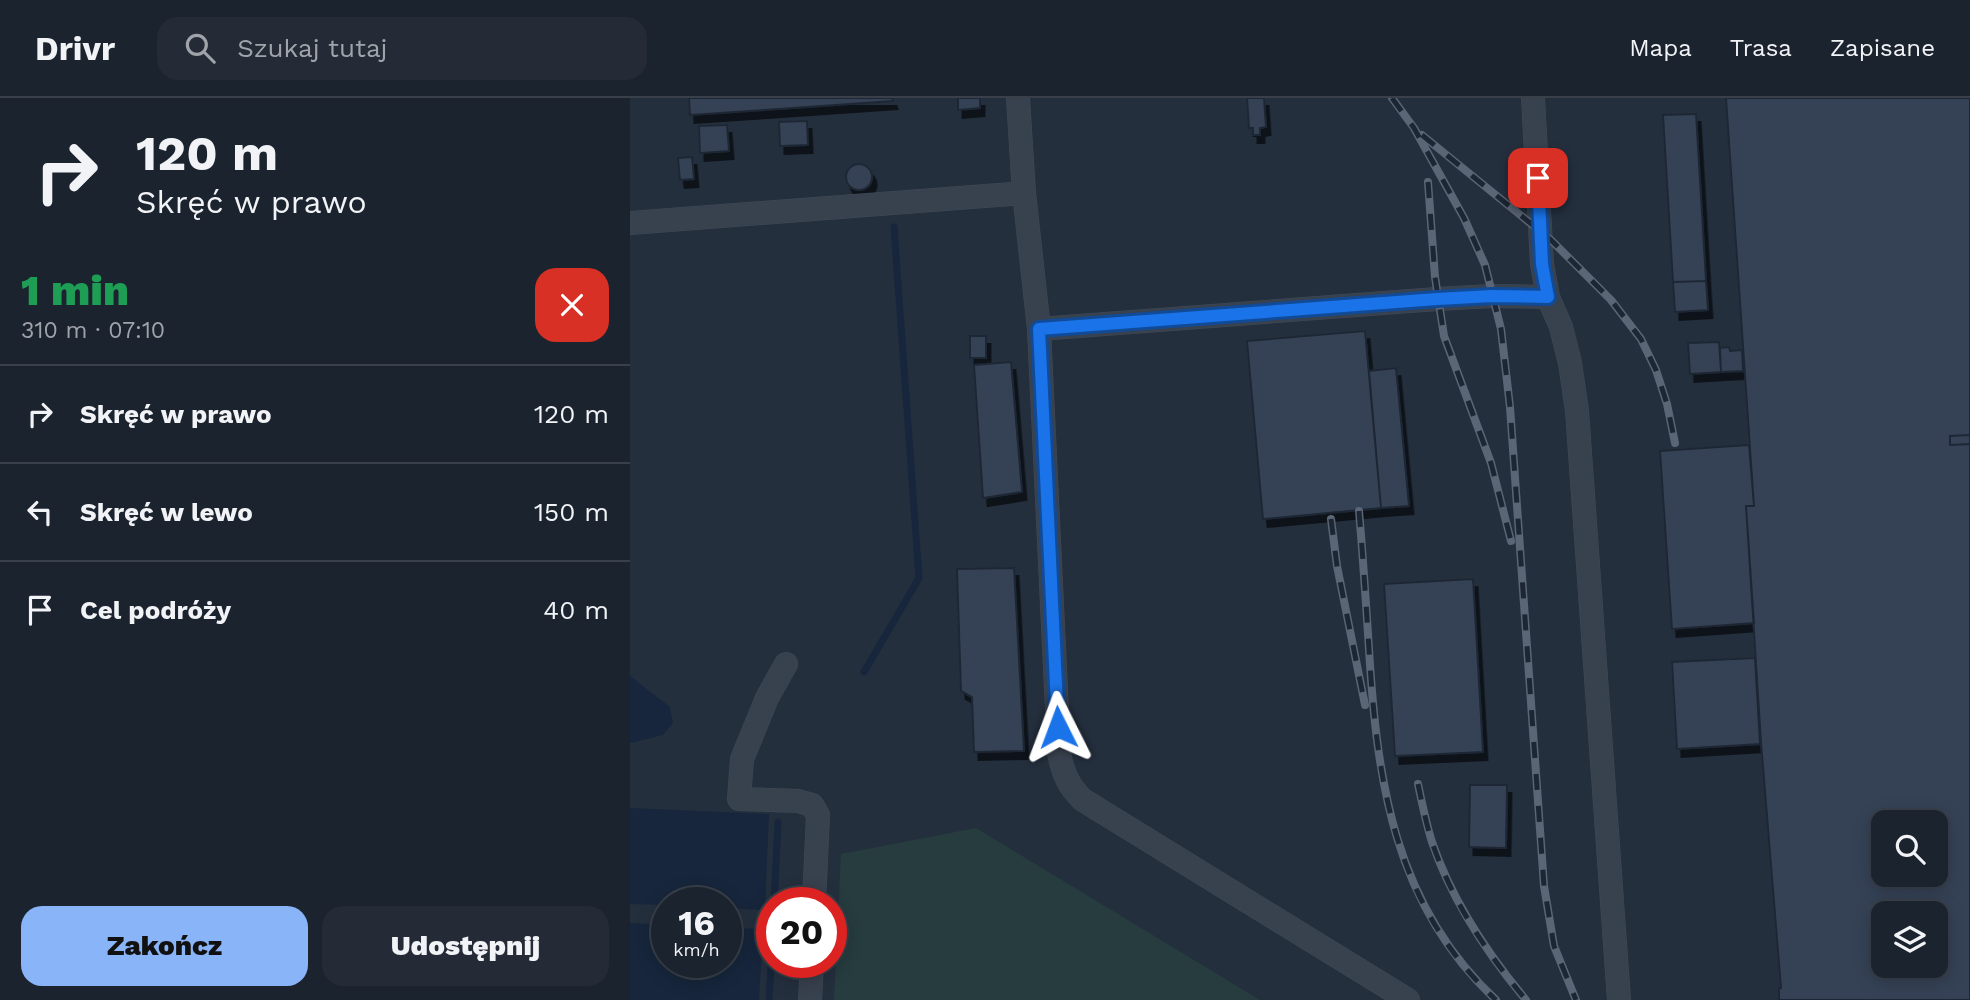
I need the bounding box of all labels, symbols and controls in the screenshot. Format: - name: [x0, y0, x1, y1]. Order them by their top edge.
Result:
- search box: [157, 17, 647, 80]
- text: Drivr: [35, 29, 115, 68]
- icon: search: [181, 29, 219, 67]
- text: Szukaj tutaj: [237, 33, 388, 63]
- text: Mapa: [1629, 34, 1692, 62]
- text: Trasa: [1730, 34, 1792, 62]
- text: Zapisane: [1830, 34, 1935, 62]
- text: 120 m: [136, 124, 278, 182]
- icon: right: [21, 126, 112, 217]
- pin: [1508, 148, 1568, 208]
- icon: arrive: [1519, 159, 1557, 197]
- text: Skręć w prawo: [136, 183, 367, 221]
- text: 1 min: [21, 266, 129, 315]
- button: close: [535, 268, 609, 342]
- text: 310 m · 07:10: [21, 317, 165, 344]
- icon: right: [21, 395, 59, 433]
- text: Skręć w prawo: [80, 399, 272, 429]
- text: 120 m: [534, 399, 609, 429]
- icon: left: [21, 493, 59, 531]
- text: Skręć w lewo: [80, 497, 253, 527]
- text: 150 m: [534, 497, 609, 527]
- icon: arrive: [21, 591, 59, 629]
- text: Cel podróży: [80, 595, 231, 625]
- text: 40 m: [543, 595, 609, 625]
- position arrow: [1021, 690, 1095, 764]
- map controls: [1871, 810, 1948, 978]
- button: search: [1871, 810, 1948, 887]
- speed limit sign: 20: [756, 887, 847, 978]
- button: layers: [1871, 901, 1948, 978]
- text: 16: [678, 902, 715, 944]
- button: Zakończ: [21, 906, 308, 986]
- button: Udostępnij: [322, 906, 609, 986]
- text: km/h: [673, 939, 720, 960]

